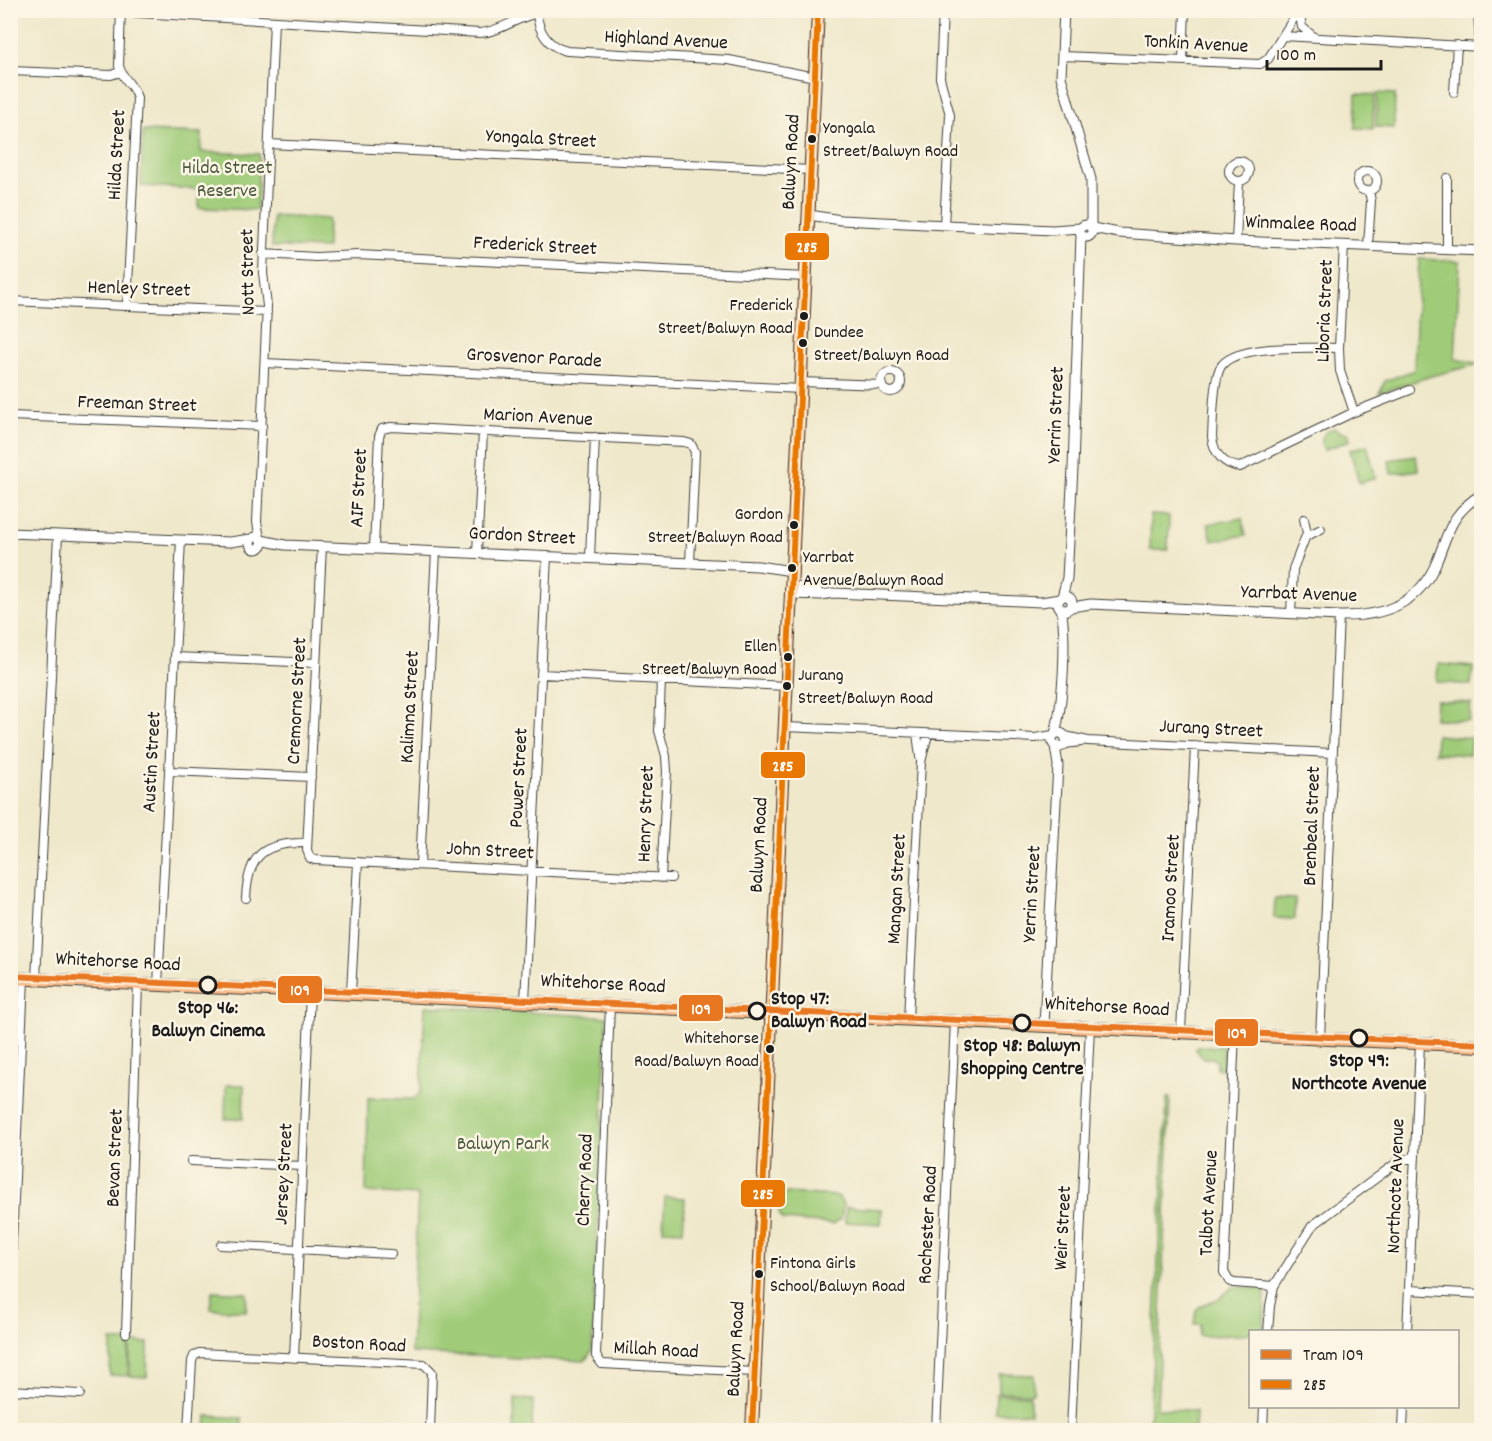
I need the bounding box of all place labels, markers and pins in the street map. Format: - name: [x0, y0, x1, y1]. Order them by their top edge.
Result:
- place label: Yongala Street/Balwyn Road: [823, 117, 958, 165]
- marker: Yongala Street/Balwyn Road: [806, 133, 818, 145]
- place label: Frederick Street/Balwyn Road: [658, 294, 793, 342]
- marker: Frederick Street/Balwyn Road: [798, 310, 810, 322]
- place label: Dundee Street/Balwyn Road: [814, 321, 949, 369]
- marker: Dundee Street/Balwyn Road: [797, 337, 809, 349]
- place label: Gordon Street/Balwyn Road: [648, 503, 783, 551]
- marker: Gordon Street/Balwyn Road: [788, 519, 800, 531]
- place label: Yarrbat Avenue/Balwyn Road: [803, 546, 944, 594]
- marker: Yarrbat Avenue/Balwyn Road: [786, 562, 798, 574]
- place label: Ellen Street/Balwyn Road: [642, 635, 777, 683]
- marker: Ellen Street/Balwyn Road: [782, 651, 794, 663]
- place label: Jurang Street/Balwyn Road: [798, 664, 933, 712]
- marker: Jurang Street/Balwyn Road: [781, 680, 793, 692]
- marker: Stop 46: Balwyn Cinema: [199, 976, 217, 994]
- place label: Stop 47: Balwyn Road: [771, 986, 867, 1037]
- place label: Stop 46: Balwyn Cinema: [151, 995, 265, 1046]
- marker: Stop 47: Balwyn Road: [748, 1002, 766, 1020]
- marker: Stop 48: Balwyn Shopping Centre: [1013, 1014, 1031, 1032]
- place label: Whitehorse Road/Balwyn Road: [634, 1027, 759, 1075]
- marker: Stop 49: Northcote Avenue: [1350, 1029, 1368, 1047]
- place label: Stop 48: Balwyn Shopping Centre: [960, 1033, 1084, 1084]
- marker: Whitehorse Road/Balwyn Road: [764, 1043, 776, 1055]
- place label: Stop 49: Northcote Avenue: [1291, 1048, 1427, 1099]
- place label: Fintona Girls School/Balwyn Road: [770, 1252, 905, 1300]
- marker: Fintona Girls School/Balwyn Road: [753, 1268, 765, 1280]

